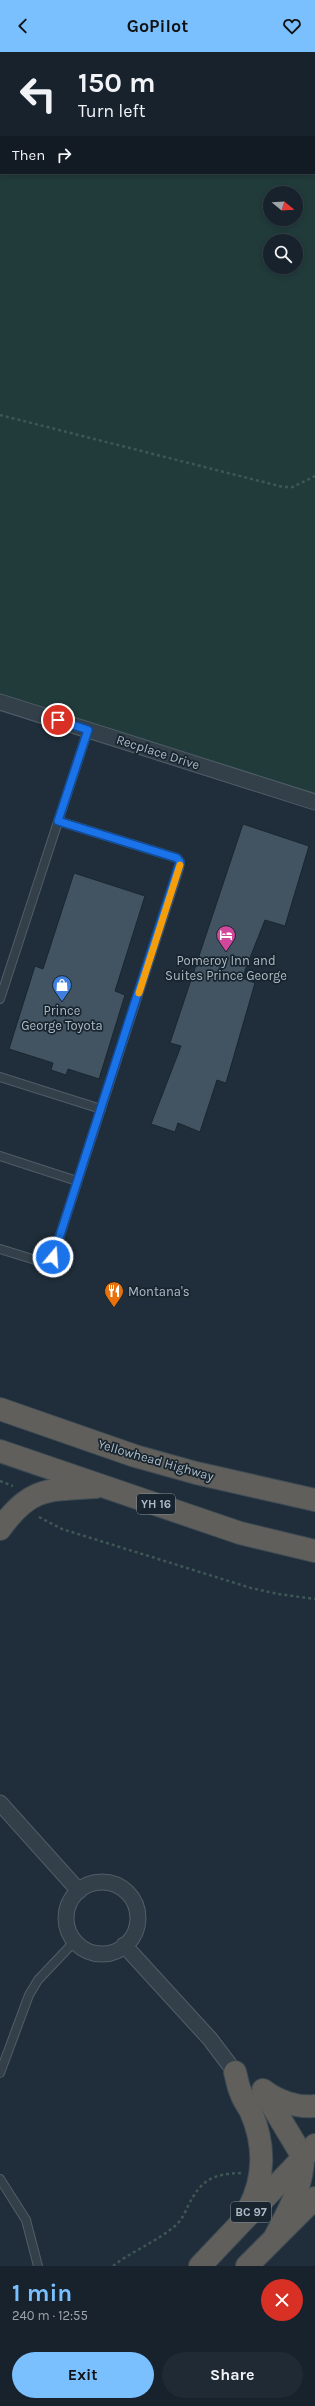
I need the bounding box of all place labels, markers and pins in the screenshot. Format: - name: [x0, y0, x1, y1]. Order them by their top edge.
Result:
- pin: [41, 703, 75, 737]
- hotel icon: Pomeroy Inn and Suites Prince George: [215, 924, 237, 952]
- place label: Pomeroy Inn and Suites Prince George: [165, 953, 287, 983]
- shop icon: Prince George Toyota: [51, 974, 73, 1002]
- place label: Prince George Toyota: [21, 1003, 103, 1033]
- restaurant icon: Montana's: [103, 1280, 125, 1308]
- place label: Montana's: [128, 1284, 190, 1299]

